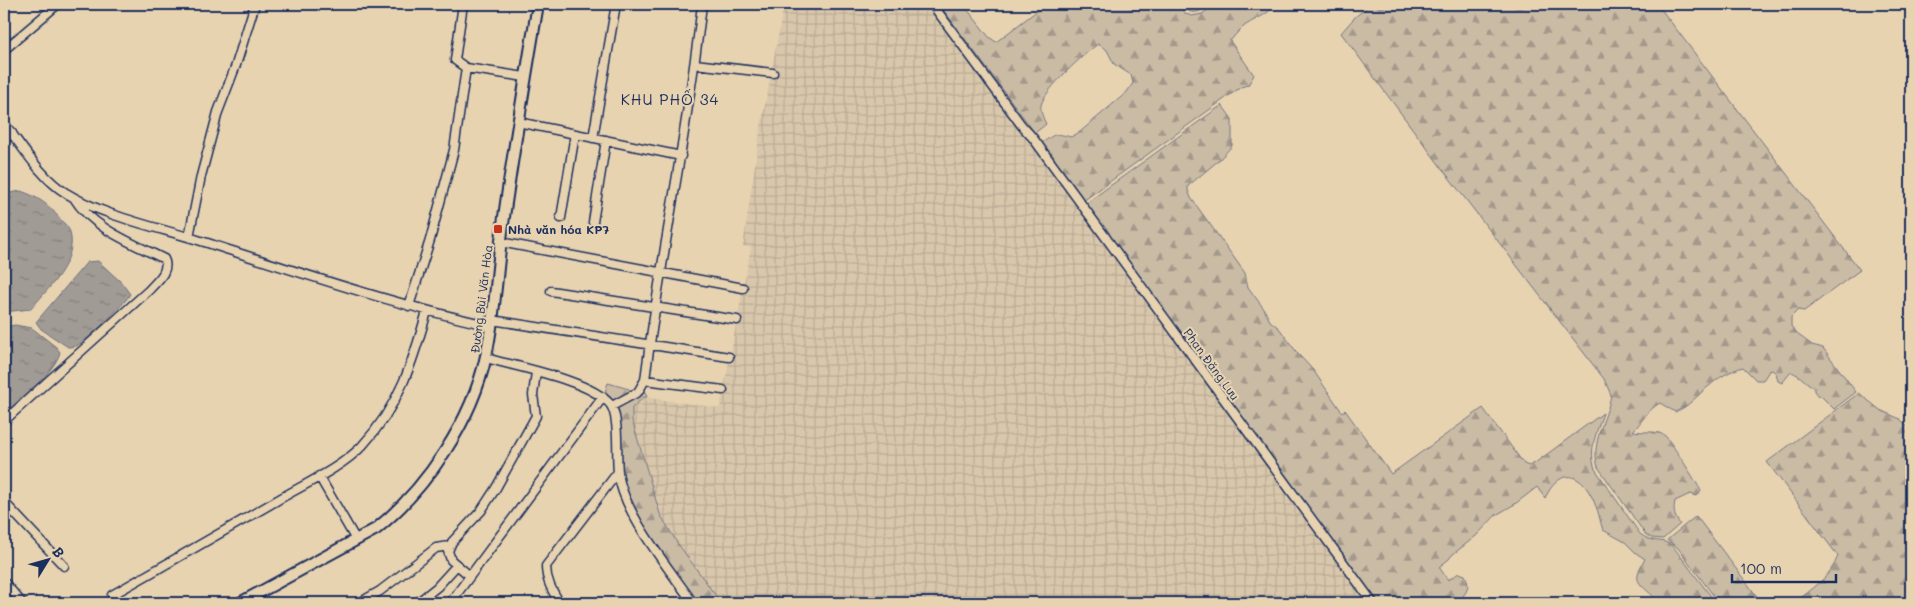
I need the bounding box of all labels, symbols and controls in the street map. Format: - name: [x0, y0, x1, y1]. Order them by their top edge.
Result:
- district label: KHU PHỐ 34: [621, 89, 719, 109]
- place label: Nhà văn hóa KP7: [508, 221, 609, 237]
- marker: Nhà văn hóa KP7: [492, 223, 504, 235]
- street label: Đường Bùi Văn Hòa: [466, 244, 496, 354]
- street label: Phan Đăng Lưu: [1181, 325, 1243, 403]
- north arrow: [22, 534, 72, 584]
- text: B: [48, 542, 69, 561]
- scale bar: [1732, 552, 1836, 584]
- text: 100 m: [1740, 558, 1782, 578]

